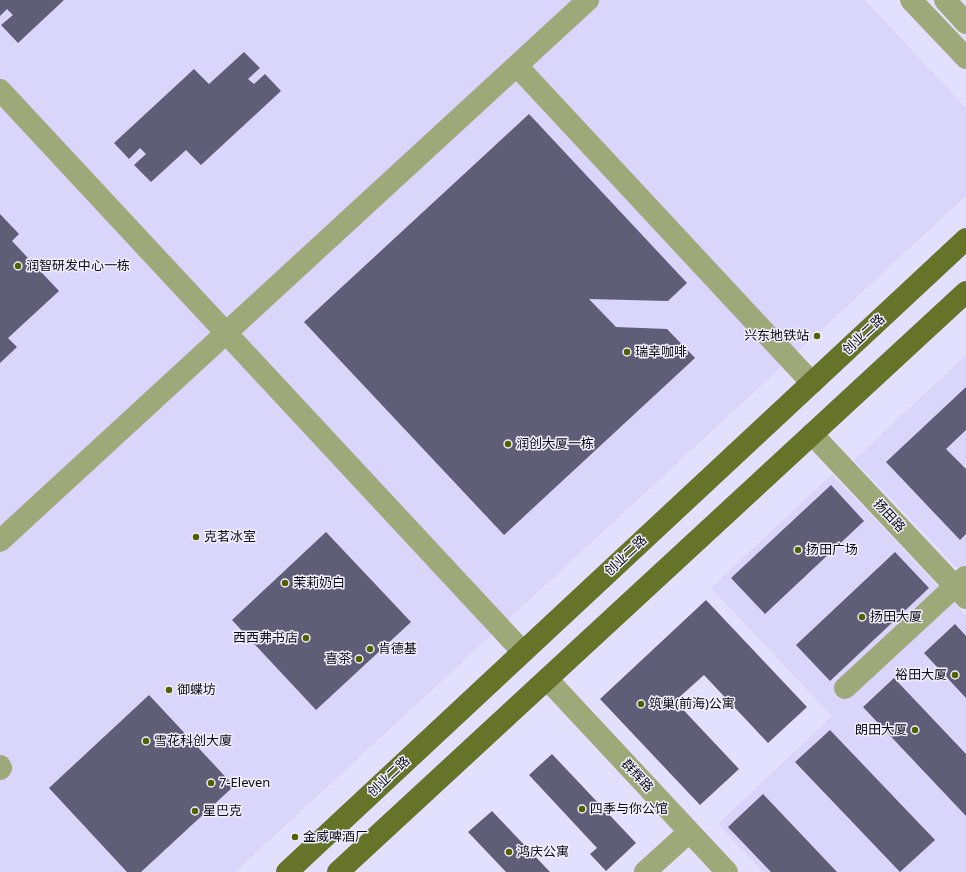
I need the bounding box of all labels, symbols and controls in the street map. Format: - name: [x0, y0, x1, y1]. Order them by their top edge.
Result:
- place label: 润智研发中心一栋: [26, 258, 130, 274]
- marker: 润智研发中心一栋: [13, 261, 23, 271]
- street label: 创业二路: [840, 312, 888, 358]
- place label: 兴东地铁站: [744, 328, 809, 344]
- marker: 兴东地铁站: [812, 331, 822, 341]
- place label: 瑞幸咖啡: [635, 344, 687, 360]
- marker: 瑞幸咖啡: [622, 347, 632, 357]
- place label: 润创大厦一栋: [516, 436, 594, 452]
- marker: 润创大厦一栋: [503, 439, 513, 449]
- street label: 扬田路: [870, 496, 908, 536]
- place label: 克茗冰室: [204, 529, 256, 545]
- marker: 克茗冰室: [191, 532, 201, 542]
- street label: 创业二路: [602, 533, 650, 579]
- place label: 扬田广场: [806, 542, 858, 558]
- marker: 扬田广场: [793, 545, 803, 555]
- place label: 茉莉奶白: [293, 575, 345, 591]
- marker: 茉莉奶白: [280, 578, 290, 588]
- place label: 扬田大厦: [870, 609, 922, 625]
- marker: 扬田大厦: [857, 612, 867, 622]
- place label: 西西弗书店: [233, 630, 298, 646]
- marker: 西西弗书店: [301, 633, 311, 643]
- place label: 肯德基: [378, 641, 417, 657]
- marker: 肯德基: [365, 644, 375, 654]
- place label: 喜茶: [325, 651, 351, 667]
- marker: 喜茶: [354, 654, 364, 664]
- place label: 裕田大厦: [895, 667, 947, 683]
- marker: 裕田大厦: [950, 670, 960, 680]
- place label: 御蝶坊: [177, 682, 216, 698]
- marker: 御蝶坊: [164, 685, 174, 695]
- place label: 筑巢(前海)公寓: [649, 696, 735, 712]
- marker: 筑巢(前海)公寓: [636, 699, 646, 709]
- place label: 朗田大厦: [855, 722, 907, 738]
- marker: 朗田大厦: [910, 725, 920, 735]
- place label: 雪花科创大廈: [154, 733, 232, 749]
- marker: 雪花科创大廈: [141, 736, 151, 746]
- street label: 创业二路: [365, 754, 413, 800]
- street label: 群辉路: [618, 756, 656, 796]
- place label: 7-Eleven: [219, 775, 270, 791]
- marker: 7-Eleven: [206, 778, 216, 788]
- place label: 四季与你公馆: [590, 801, 668, 817]
- place label: 星巴克: [203, 803, 242, 819]
- marker: 四季与你公馆: [577, 804, 587, 814]
- marker: 星巴克: [190, 806, 200, 816]
- place label: 金威啤酒厂: [303, 829, 368, 845]
- marker: 金威啤酒厂: [290, 832, 300, 842]
- place label: 鸿庆公寓: [517, 844, 569, 860]
- marker: 鸿庆公寓: [504, 847, 514, 857]

